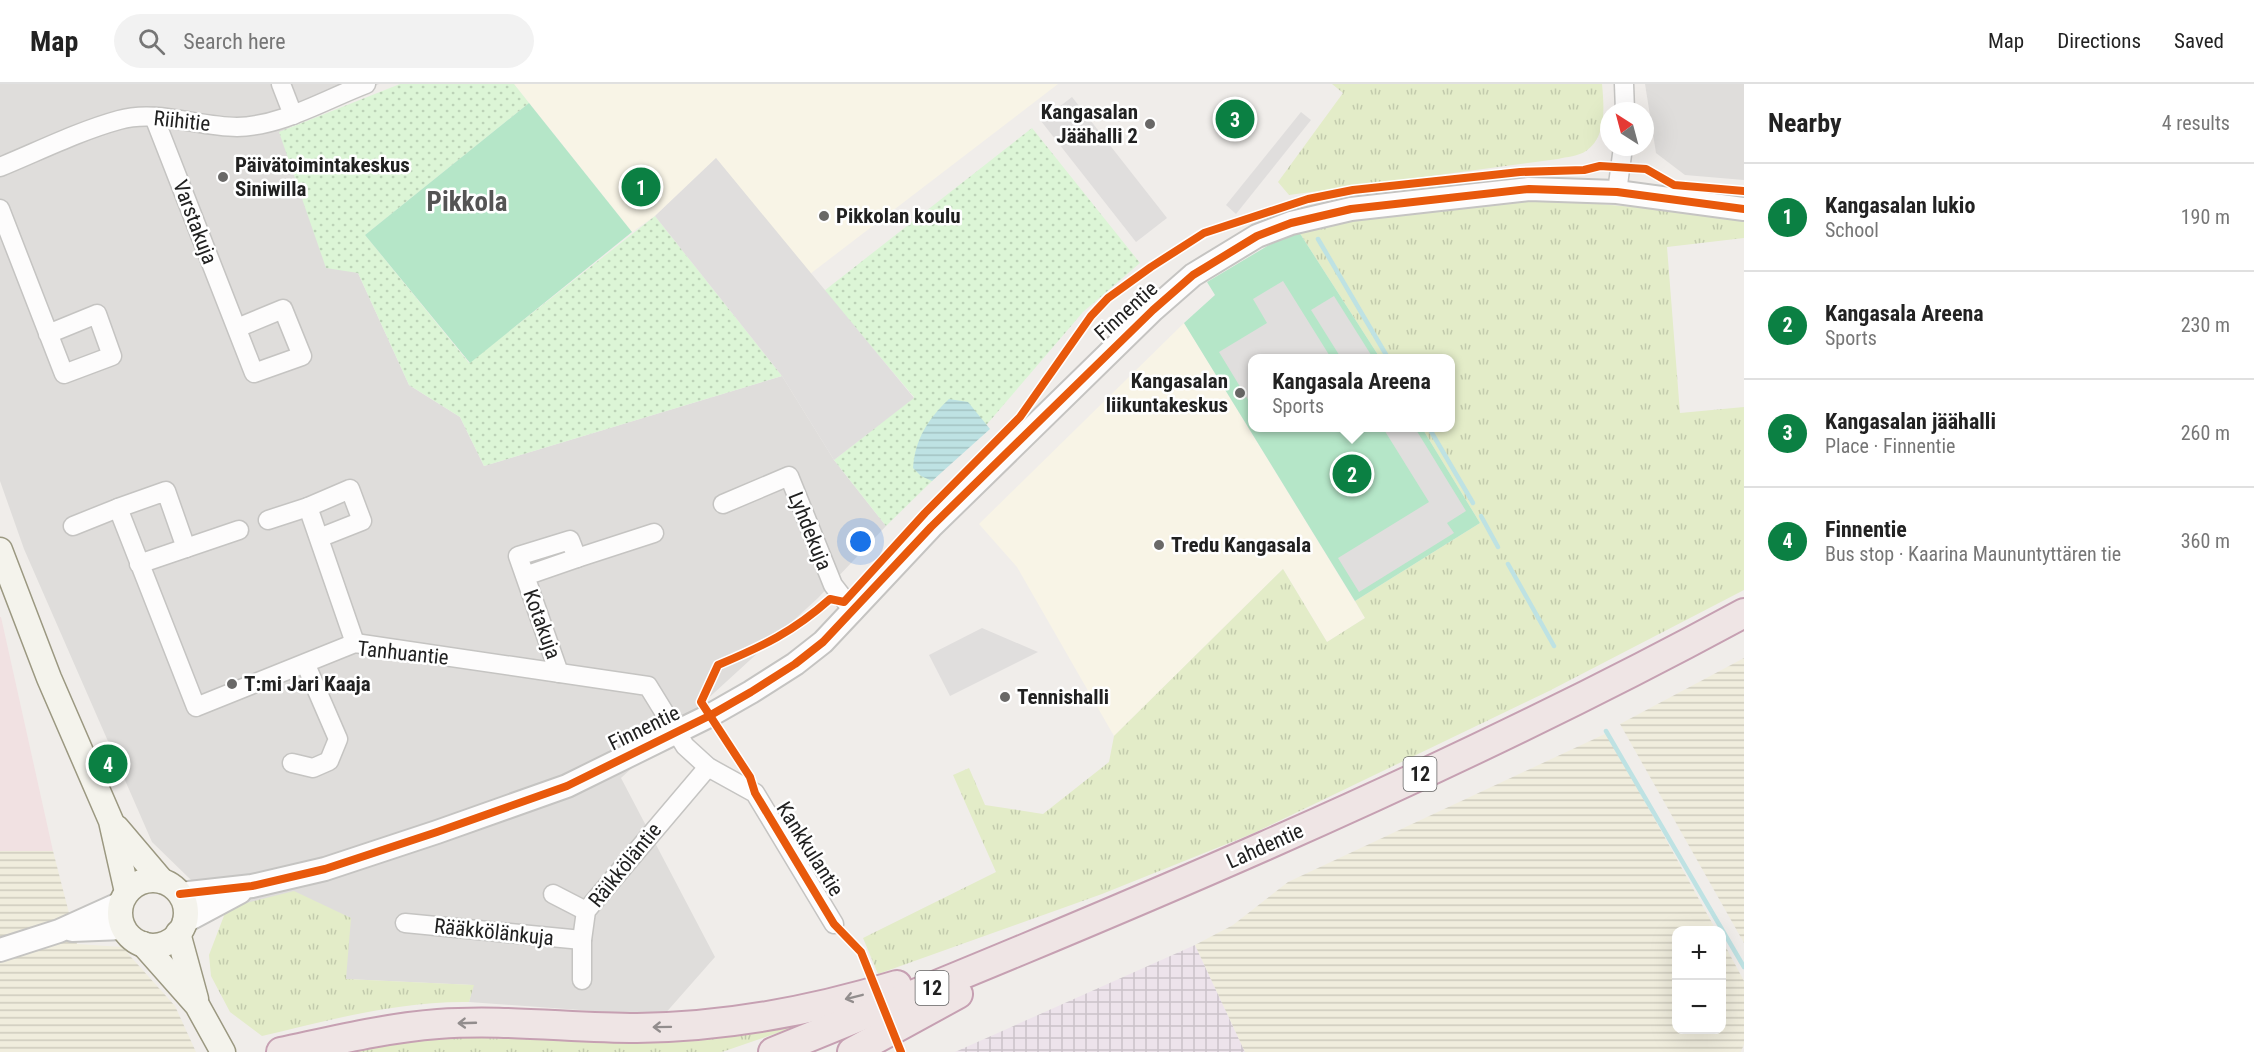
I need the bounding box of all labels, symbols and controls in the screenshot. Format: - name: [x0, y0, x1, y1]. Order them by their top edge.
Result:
- search box: [114, 14, 534, 68]
- text: Map: [30, 25, 78, 58]
- icon: search: [135, 25, 168, 58]
- text: Search here: [183, 29, 286, 54]
- text: Map: [1988, 29, 2024, 53]
- text: Directions: [2057, 29, 2141, 53]
- text: Saved: [2174, 29, 2224, 53]
- pin: 3: [1216, 96, 1254, 141]
- place label: Kangasalan Jäähalli 2: [1041, 100, 1138, 148]
- north arrow: [1600, 102, 1654, 156]
- street label: Riihitie: [153, 106, 212, 136]
- text: Nearby: [1768, 108, 1842, 138]
- text: 4 results: [2162, 111, 2230, 135]
- marker: Kangasalan Jäähalli 2: [1143, 117, 1157, 131]
- place label: Päivätoimintakeskus Siniwilla: [235, 153, 410, 201]
- pin: 1: [622, 164, 660, 210]
- marker: Päivätoimintakeskus Siniwilla: [216, 170, 230, 184]
- street label: Varstakuja: [168, 177, 222, 267]
- district label: Pikkola: [427, 186, 507, 218]
- text: Kangasalan lukio: [1825, 193, 1975, 218]
- place label: Pikkolan koulu: [836, 204, 961, 228]
- text: 1: [1782, 205, 1793, 229]
- text: 190 m: [2181, 205, 2230, 229]
- marker: Pikkolan koulu: [817, 209, 831, 223]
- text: School: [1825, 218, 1879, 242]
- street label: Finnentie: [1090, 276, 1162, 345]
- text: Kangasala Areena: [1825, 301, 1984, 326]
- text: 2: [1782, 313, 1793, 337]
- text: 230 m: [2181, 313, 2230, 337]
- text: Sports: [1825, 326, 1877, 350]
- popup: [1248, 354, 1455, 432]
- place label: Kangasalan liikuntakeskus: [1106, 369, 1228, 417]
- text: Kangasala Areena: [1272, 369, 1431, 394]
- marker: Kangasalan liikuntakeskus: [1233, 386, 1247, 400]
- text: Sports: [1272, 394, 1324, 418]
- text: Kangasalan jäähalli: [1825, 409, 1996, 434]
- text: 3: [1782, 421, 1793, 445]
- text: 260 m: [2181, 421, 2230, 445]
- text: Place · Finnentie: [1825, 434, 1955, 458]
- pin: 2: [1332, 452, 1372, 496]
- street label: Lyhdekuja: [783, 488, 837, 574]
- text: Finnentie: [1825, 517, 1907, 542]
- your location: [846, 527, 875, 556]
- text: 4: [1782, 529, 1793, 553]
- text: 360 m: [2181, 529, 2230, 553]
- place label: Tredu Kangasala: [1171, 533, 1311, 557]
- marker: Tredu Kangasala: [1152, 538, 1166, 552]
- text: Bus stop · Kaarina Maununtyttären tie: [1825, 542, 2121, 566]
- street label: Kotakuja: [518, 586, 566, 662]
- street label: Tanhuantie: [356, 636, 450, 670]
- place label: T:mi Jari Kaaja: [244, 672, 371, 696]
- marker: T:mi Jari Kaaja: [225, 677, 239, 691]
- place label: Tennishalli: [1017, 685, 1109, 709]
- marker: Tennishalli: [998, 690, 1012, 704]
- street label: Finnentie: [605, 700, 684, 755]
- pin: 4: [88, 742, 128, 786]
- road number: 12: [1404, 757, 1436, 791]
- street label: Kankkulantie: [772, 797, 849, 901]
- street label: Räikköläntie: [584, 818, 666, 912]
- street label: Lahdentie: [1223, 818, 1307, 874]
- street label: Rääkkölänkuja: [433, 914, 555, 950]
- map controls: [1672, 926, 1726, 1034]
- button: +: [1672, 926, 1726, 980]
- road number: 12: [916, 971, 948, 1005]
- button: −: [1672, 980, 1726, 1034]
- one-way arrow: [845, 991, 864, 1003]
- one-way arrow: [457, 1017, 477, 1028]
- one-way arrow: [652, 1021, 672, 1033]

